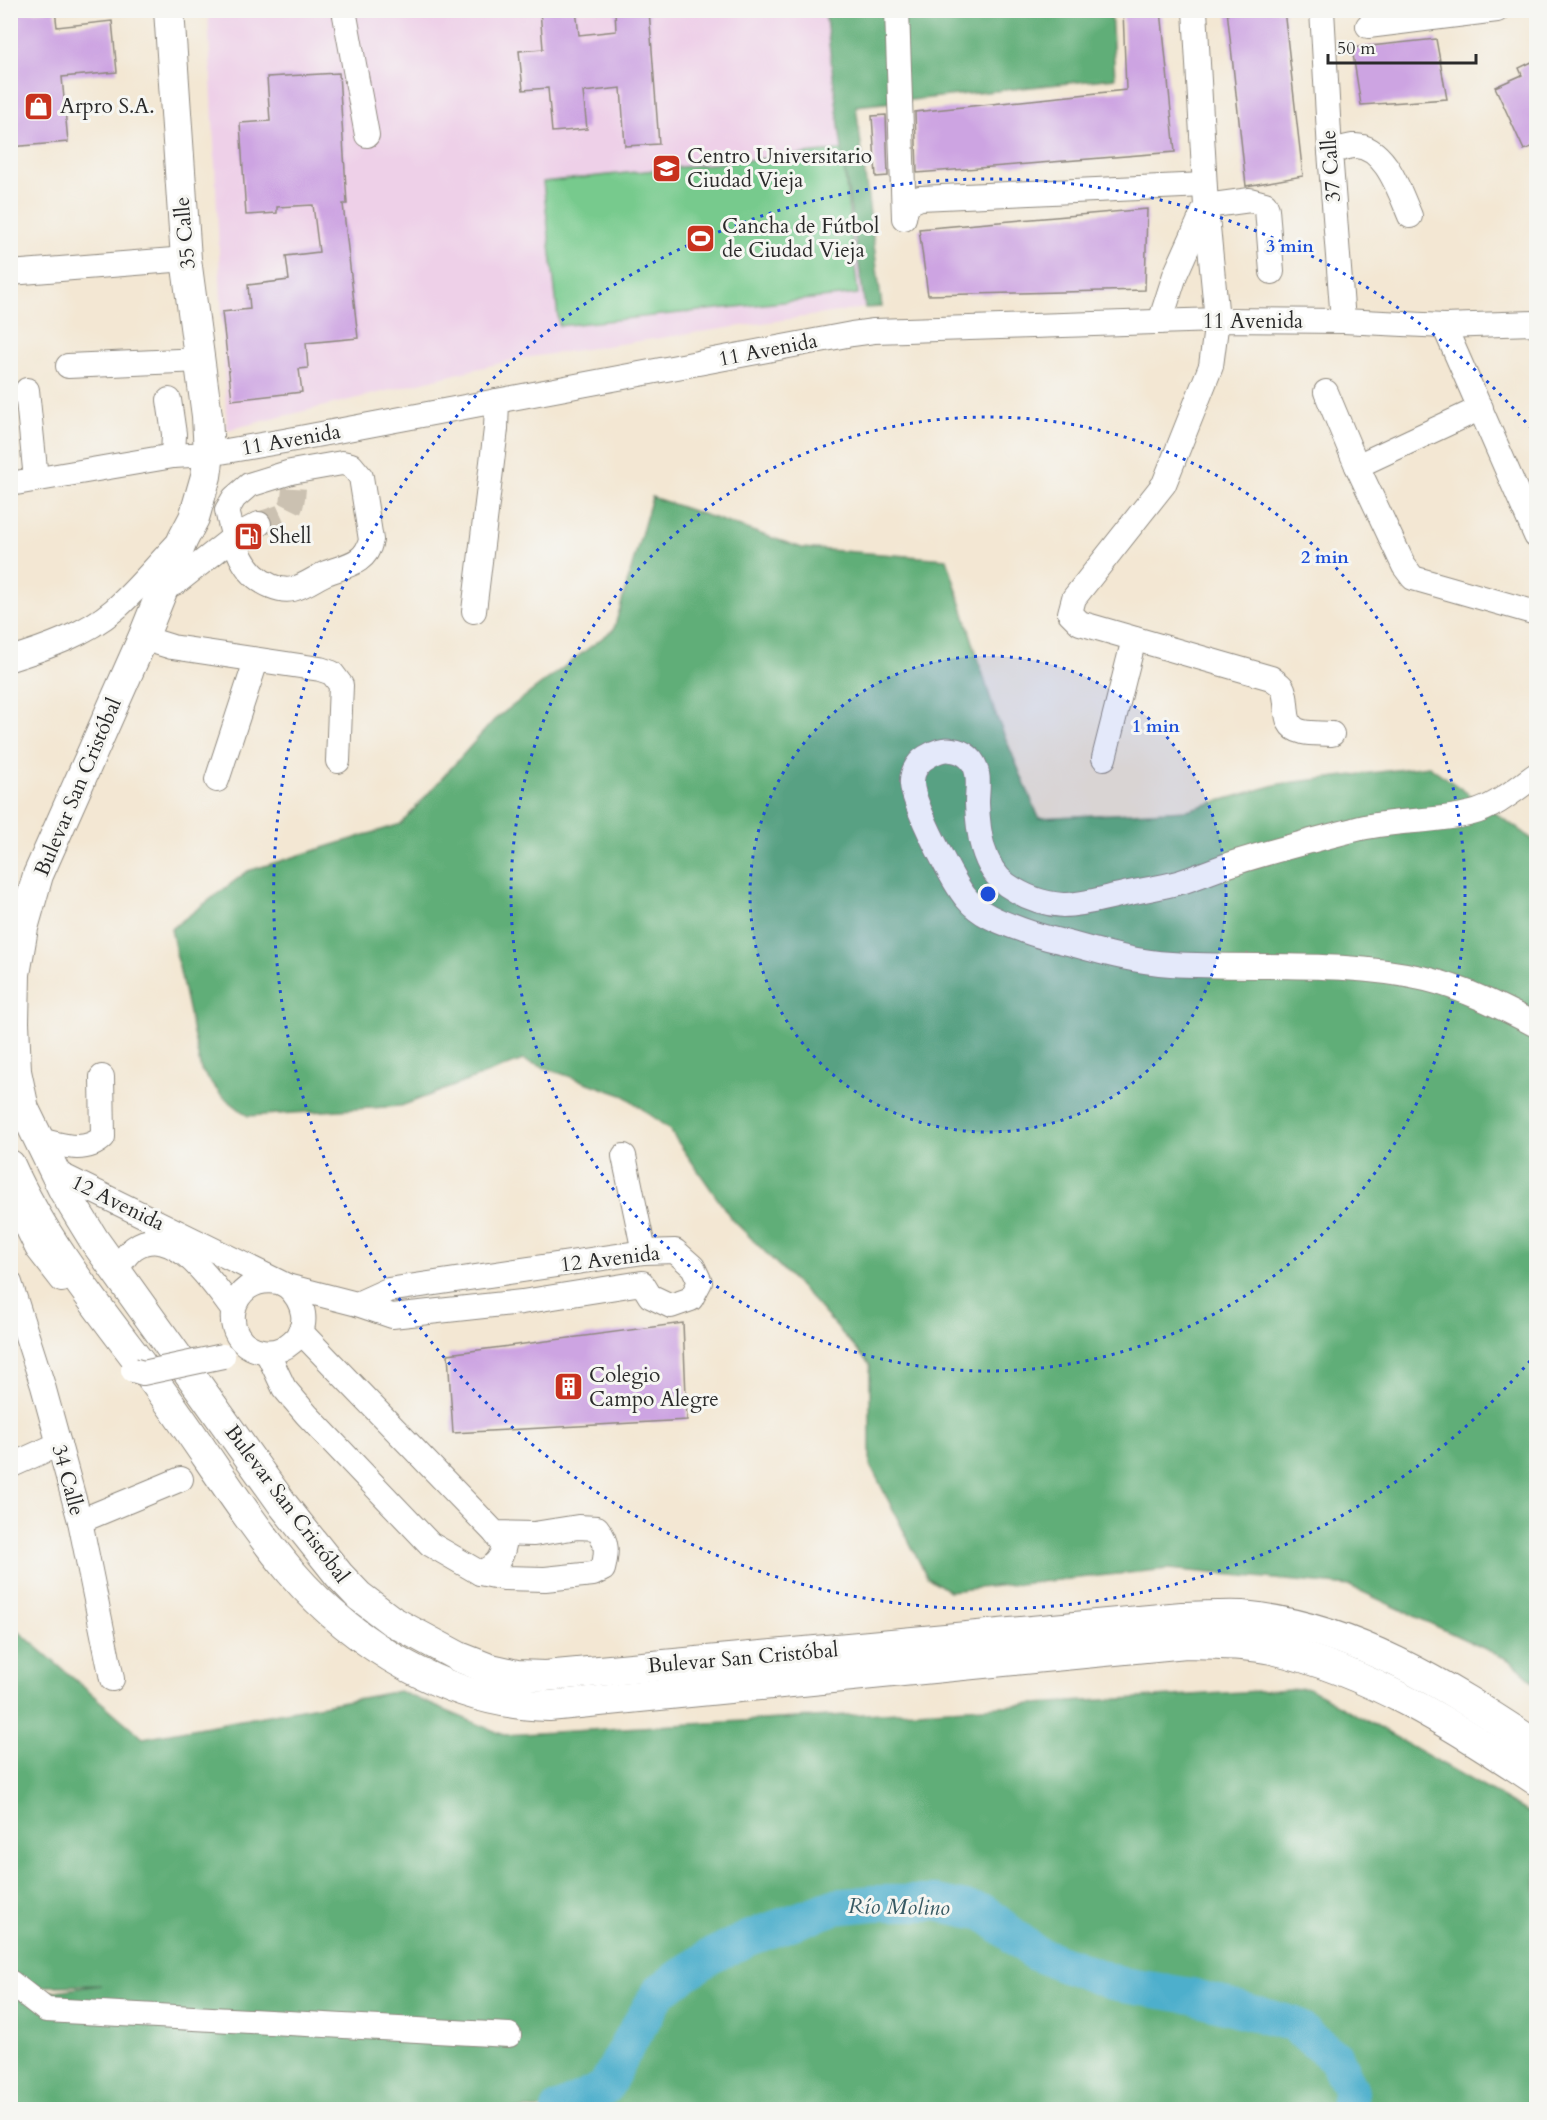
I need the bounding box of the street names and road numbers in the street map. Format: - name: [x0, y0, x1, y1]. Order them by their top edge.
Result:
- street label: 37 Calle: [1314, 129, 1348, 203]
- street label: 35 Calle: [167, 196, 203, 270]
- street label: 11 Avenida: [1203, 307, 1303, 336]
- street label: 11 Avenida: [716, 326, 820, 374]
- street label: 11 Avenida: [239, 417, 343, 463]
- street label: Bulevar San Cristóbal: [27, 693, 129, 881]
- street label: 12 Avenida: [67, 1168, 169, 1238]
- street label: 12 Avenida: [558, 1238, 662, 1280]
- street label: Bulevar San Cristóbal: [218, 1419, 356, 1589]
- street label: 34 Calle: [45, 1441, 91, 1519]
- street label: Bulevar San Cristóbal: [647, 1635, 839, 1681]

